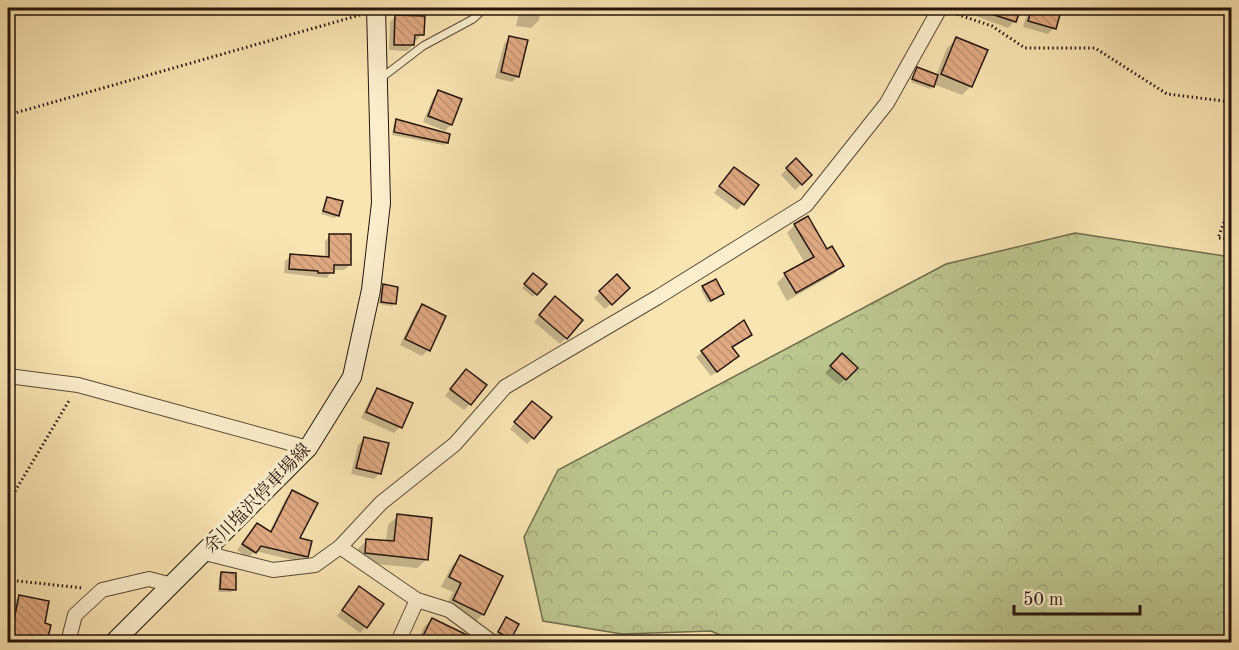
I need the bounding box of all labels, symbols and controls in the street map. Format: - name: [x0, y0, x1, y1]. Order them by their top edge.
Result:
- street label: 余川塩沢停車場線: [200, 439, 314, 557]
- scale bar: [1014, 578, 1140, 616]
- text: 50 m: [1023, 591, 1063, 609]

